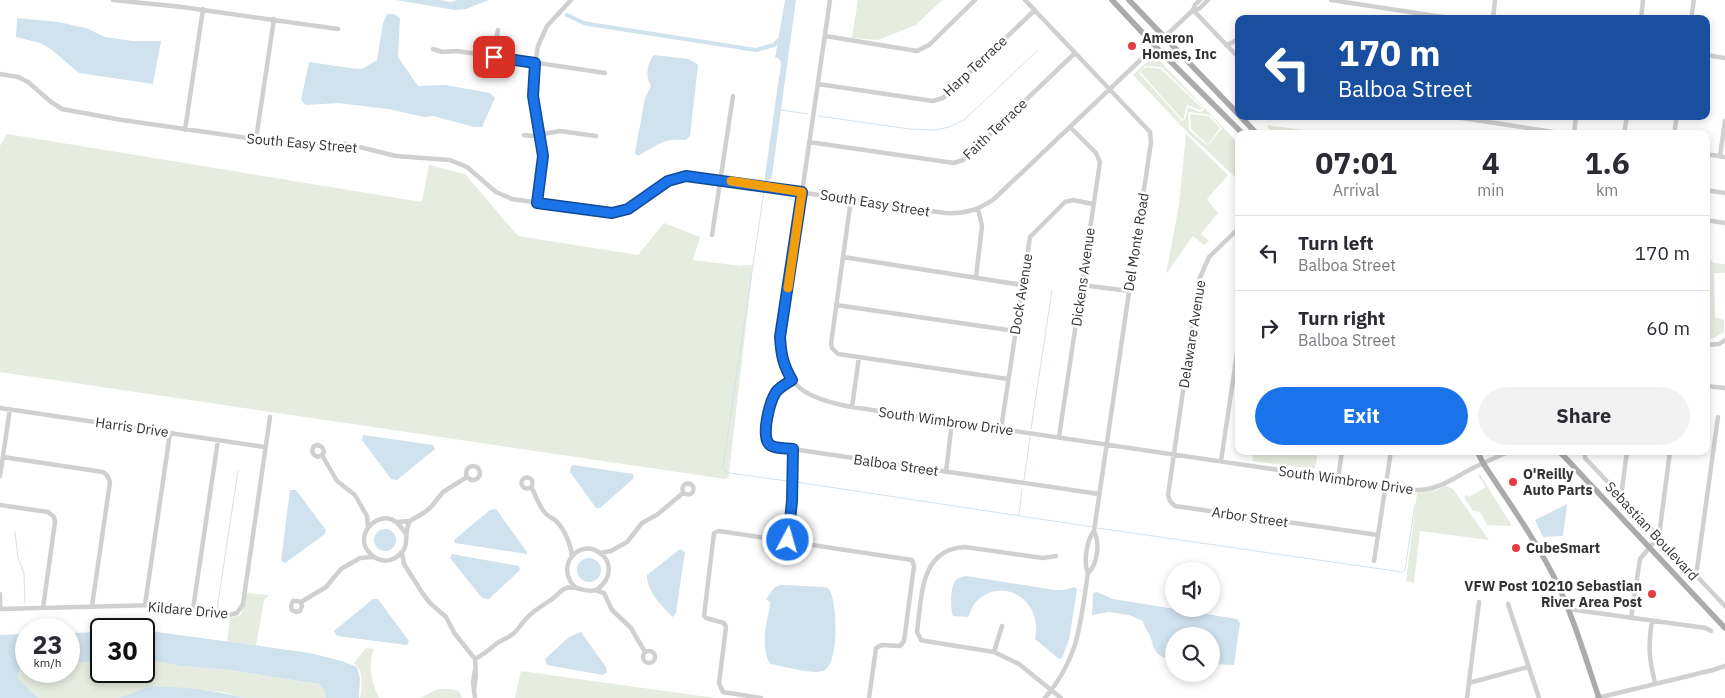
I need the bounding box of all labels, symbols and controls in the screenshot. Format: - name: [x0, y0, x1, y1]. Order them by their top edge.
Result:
- place label: Ameron Homes, Inc: [1142, 29, 1217, 63]
- text: 170 m: [1338, 30, 1441, 76]
- street label: Harp Terrace: [939, 32, 1011, 100]
- icon: left: [1255, 35, 1320, 100]
- pin: [473, 36, 515, 78]
- marker: Ameron Homes, Inc: [1126, 40, 1138, 52]
- icon: arrive: [480, 43, 508, 71]
- text: Balboa Street: [1338, 74, 1472, 103]
- street label: Faith Terrace: [959, 94, 1031, 163]
- street label: South Easy Street: [246, 129, 358, 157]
- text: 07:01: [1315, 143, 1397, 182]
- text: 4: [1482, 143, 1500, 182]
- text: 1.6: [1584, 143, 1630, 182]
- text: Arrival: [1333, 180, 1379, 200]
- text: min: [1477, 180, 1504, 200]
- text: km: [1596, 180, 1618, 200]
- street label: South Easy Street: [819, 185, 931, 221]
- street label: Del Monte Road: [1119, 192, 1153, 292]
- street label: Dickens Avenue: [1067, 226, 1099, 328]
- text: Turn left: [1298, 231, 1374, 255]
- icon: left: [1255, 239, 1283, 267]
- text: 170 m: [1635, 241, 1690, 265]
- street label: Dock Avenue: [1006, 252, 1036, 336]
- text: Balboa Street: [1298, 255, 1396, 275]
- street label: Delaware Avenue: [1175, 278, 1209, 389]
- text: Turn right: [1298, 306, 1385, 330]
- icon: right: [1255, 314, 1283, 342]
- text: 60 m: [1646, 316, 1690, 340]
- text: Balboa Street: [1298, 330, 1396, 350]
- button: Exit: [1255, 387, 1468, 445]
- button: Share: [1478, 387, 1690, 445]
- street label: South Wimbrow Drive: [878, 403, 1015, 439]
- street label: Harris Drive: [94, 413, 170, 441]
- street label: Balboa Street: [852, 450, 940, 480]
- street label: South Wimbrow Drive: [1278, 462, 1415, 498]
- place label: O'Reilly Auto Parts: [1523, 465, 1593, 499]
- marker: O'Reilly Auto Parts: [1507, 476, 1519, 488]
- street label: Sebastian Boulevard: [1601, 478, 1703, 584]
- street label: Arbor Street: [1211, 503, 1289, 531]
- position arrow: [761, 513, 813, 565]
- place label: CubeSmart: [1526, 539, 1600, 557]
- marker: CubeSmart: [1510, 542, 1522, 554]
- map controls: [1165, 562, 1220, 682]
- button: sound: [1165, 562, 1220, 617]
- place label: VFW Post 10210 Sebastian River Area Post: [1464, 577, 1642, 611]
- marker: VFW Post 10210 Sebastian River Area Post: [1646, 588, 1658, 600]
- street label: Kildare Drive: [147, 598, 229, 622]
- speed limit sign: 30: [90, 618, 155, 683]
- button: search: [1165, 627, 1220, 682]
- text: 23: [32, 628, 63, 661]
- text: km/h: [33, 655, 62, 670]

